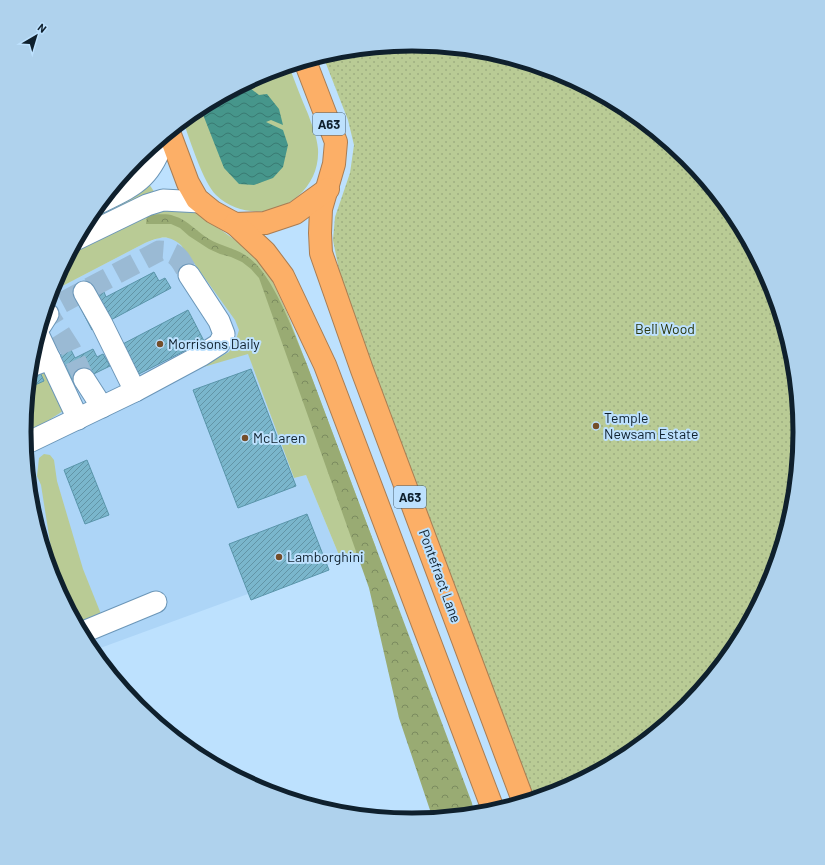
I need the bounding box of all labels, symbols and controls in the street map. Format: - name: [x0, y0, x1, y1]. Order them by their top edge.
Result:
- north arrow: [16, 16, 56, 56]
- text: N: [36, 20, 49, 35]
- road number: A63: [313, 113, 345, 135]
- park label: Bell Wood: [635, 320, 695, 337]
- place label: Morrisons Daily: [168, 335, 260, 352]
- marker: Morrisons Daily: [155, 339, 165, 349]
- place label: Temple Newsam Estate: [604, 409, 698, 442]
- marker: Temple Newsam Estate: [591, 421, 601, 431]
- place label: McLaren: [253, 429, 305, 446]
- marker: McLaren: [240, 433, 250, 443]
- road number: A63: [394, 486, 426, 508]
- street label: Pontefract Lane: [416, 527, 465, 625]
- place label: Lamborghini: [287, 548, 364, 565]
- marker: Lamborghini: [274, 552, 284, 562]

